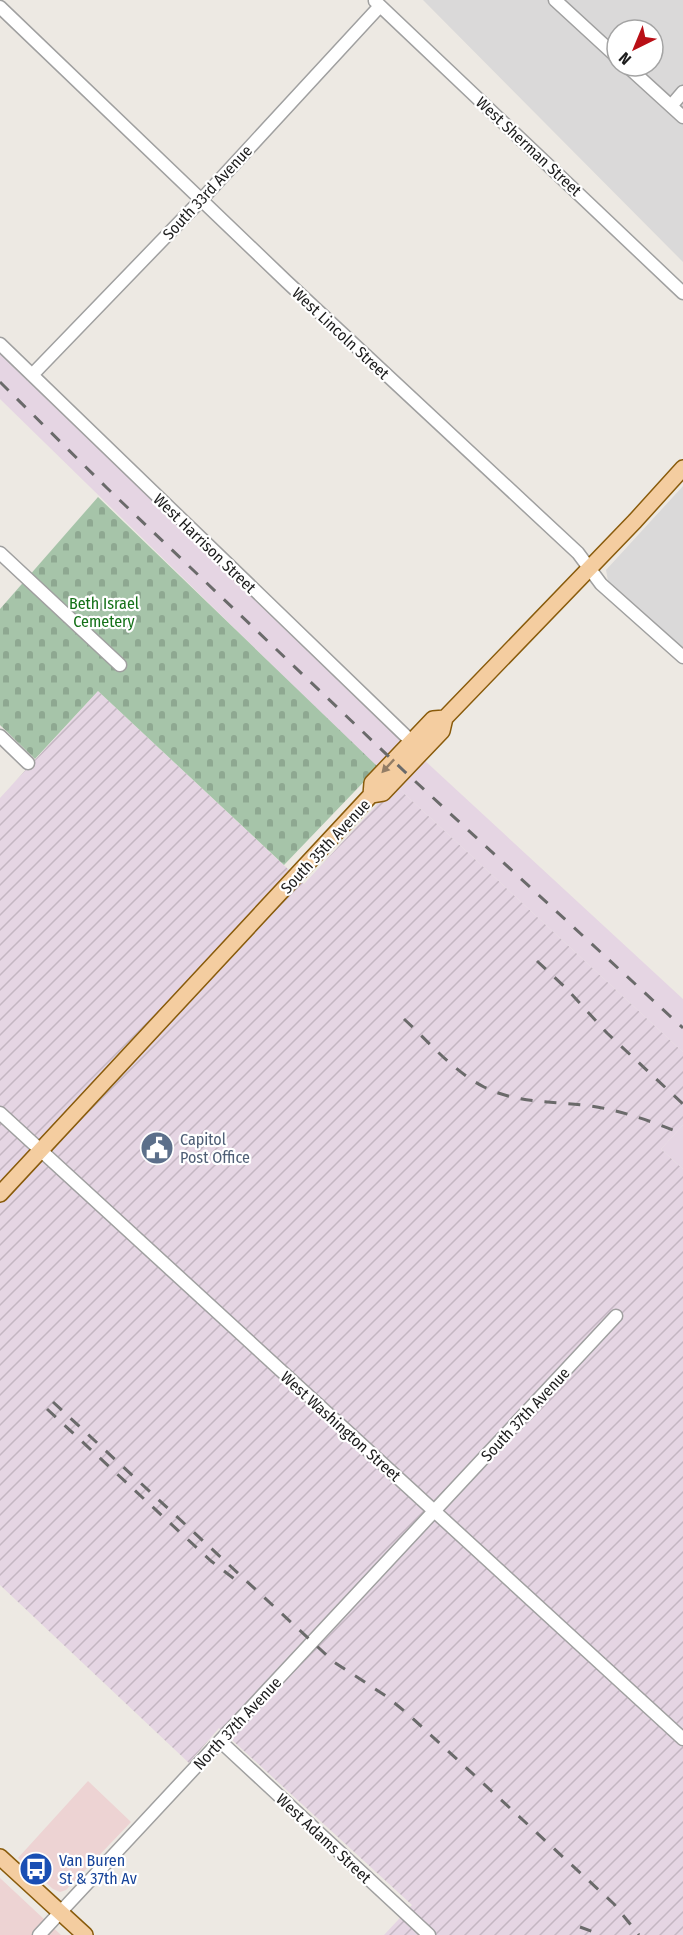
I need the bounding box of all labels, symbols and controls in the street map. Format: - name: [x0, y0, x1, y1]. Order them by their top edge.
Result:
- north arrow: [605, 18, 665, 78]
- text: N: [615, 48, 635, 69]
- street label: West Sherman Street: [472, 93, 586, 201]
- street label: South 33rd Avenue: [159, 141, 256, 243]
- street label: West Lincoln Street: [288, 284, 394, 384]
- street label: West Harrison Street: [149, 490, 260, 598]
- park label: Beth Israel Cemetery: [69, 594, 139, 631]
- one-way arrow: [381, 759, 395, 773]
- street label: South 35th Avenue: [277, 795, 374, 897]
- public building icon: Capitol Post Office: [139, 1130, 175, 1166]
- place label: Capitol Post Office: [180, 1130, 250, 1167]
- street label: South 37th Avenue: [477, 1363, 574, 1465]
- street label: West Washington Street: [277, 1367, 405, 1486]
- street label: North 37th Avenue: [189, 1673, 285, 1774]
- street label: West Adams Street: [272, 1790, 376, 1888]
- bus stop icon: Van Buren St & 37th Av: [18, 1851, 54, 1887]
- place label: Van Buren St & 37th Av: [59, 1851, 137, 1888]

